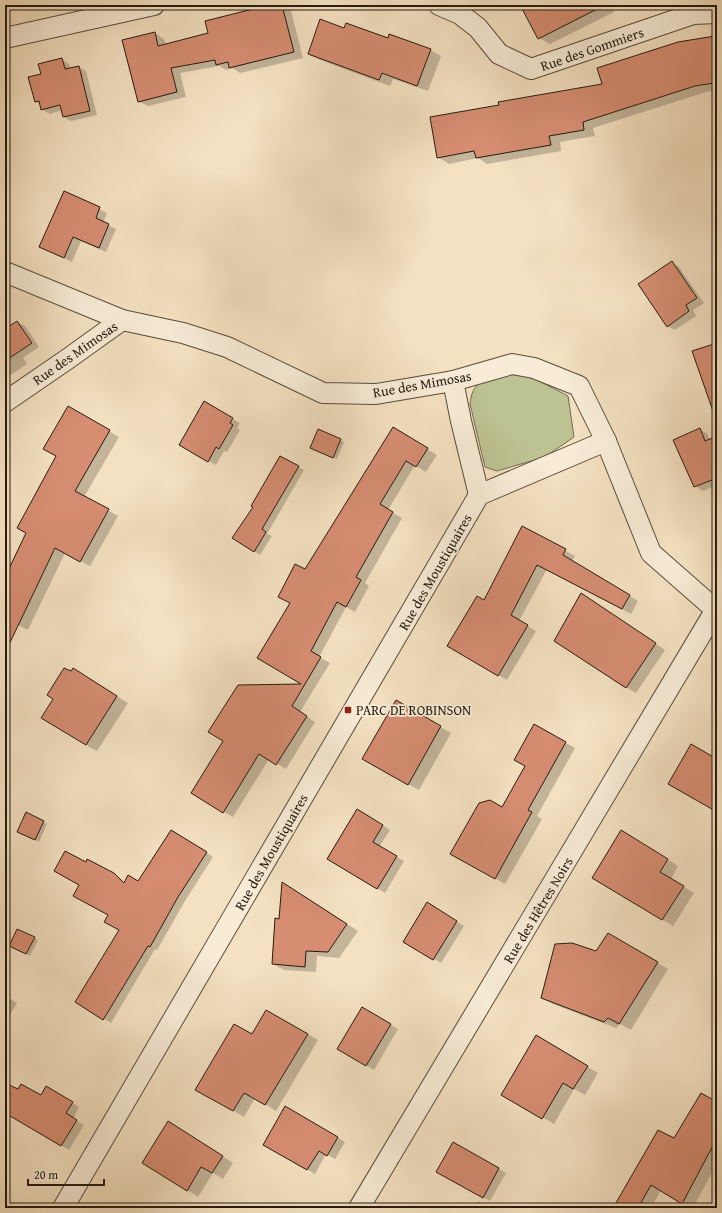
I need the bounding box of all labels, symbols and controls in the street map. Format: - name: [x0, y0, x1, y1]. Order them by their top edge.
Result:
- street label: Rue des Gommiers: [538, 22, 646, 76]
- street label: Rue des Mimosas: [28, 316, 122, 390]
- street label: Rue des Mimosas: [371, 365, 473, 403]
- street label: Rue des Moustiquaires: [393, 510, 477, 634]
- place label: PARC DE ROBINSON: [356, 700, 471, 720]
- marker: PARC DE ROBINSON: [343, 705, 353, 715]
- street label: Rue des Moustiquaires: [229, 790, 313, 914]
- street label: Rue des Hêtres Noirs: [498, 853, 578, 967]
- scale bar: [28, 1161, 104, 1187]
- text: 20 m: [34, 1166, 58, 1183]

